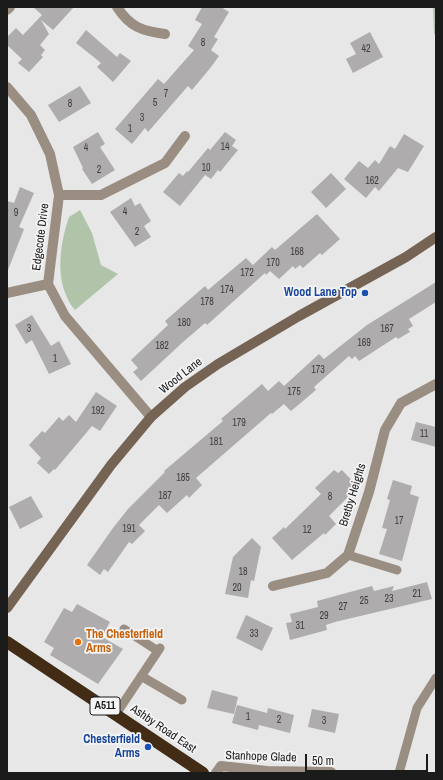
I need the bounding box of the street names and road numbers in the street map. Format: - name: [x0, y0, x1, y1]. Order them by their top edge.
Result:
- street label: Edgecote Drive: [30, 202, 52, 272]
- street label: Wood Lane: [157, 355, 205, 397]
- street label: Bretby Heights: [337, 462, 369, 528]
- road number: A511: [90, 697, 120, 715]
- street label: Ashby Road East: [127, 702, 199, 756]
- street label: Stanhope Glade: [225, 749, 297, 765]

